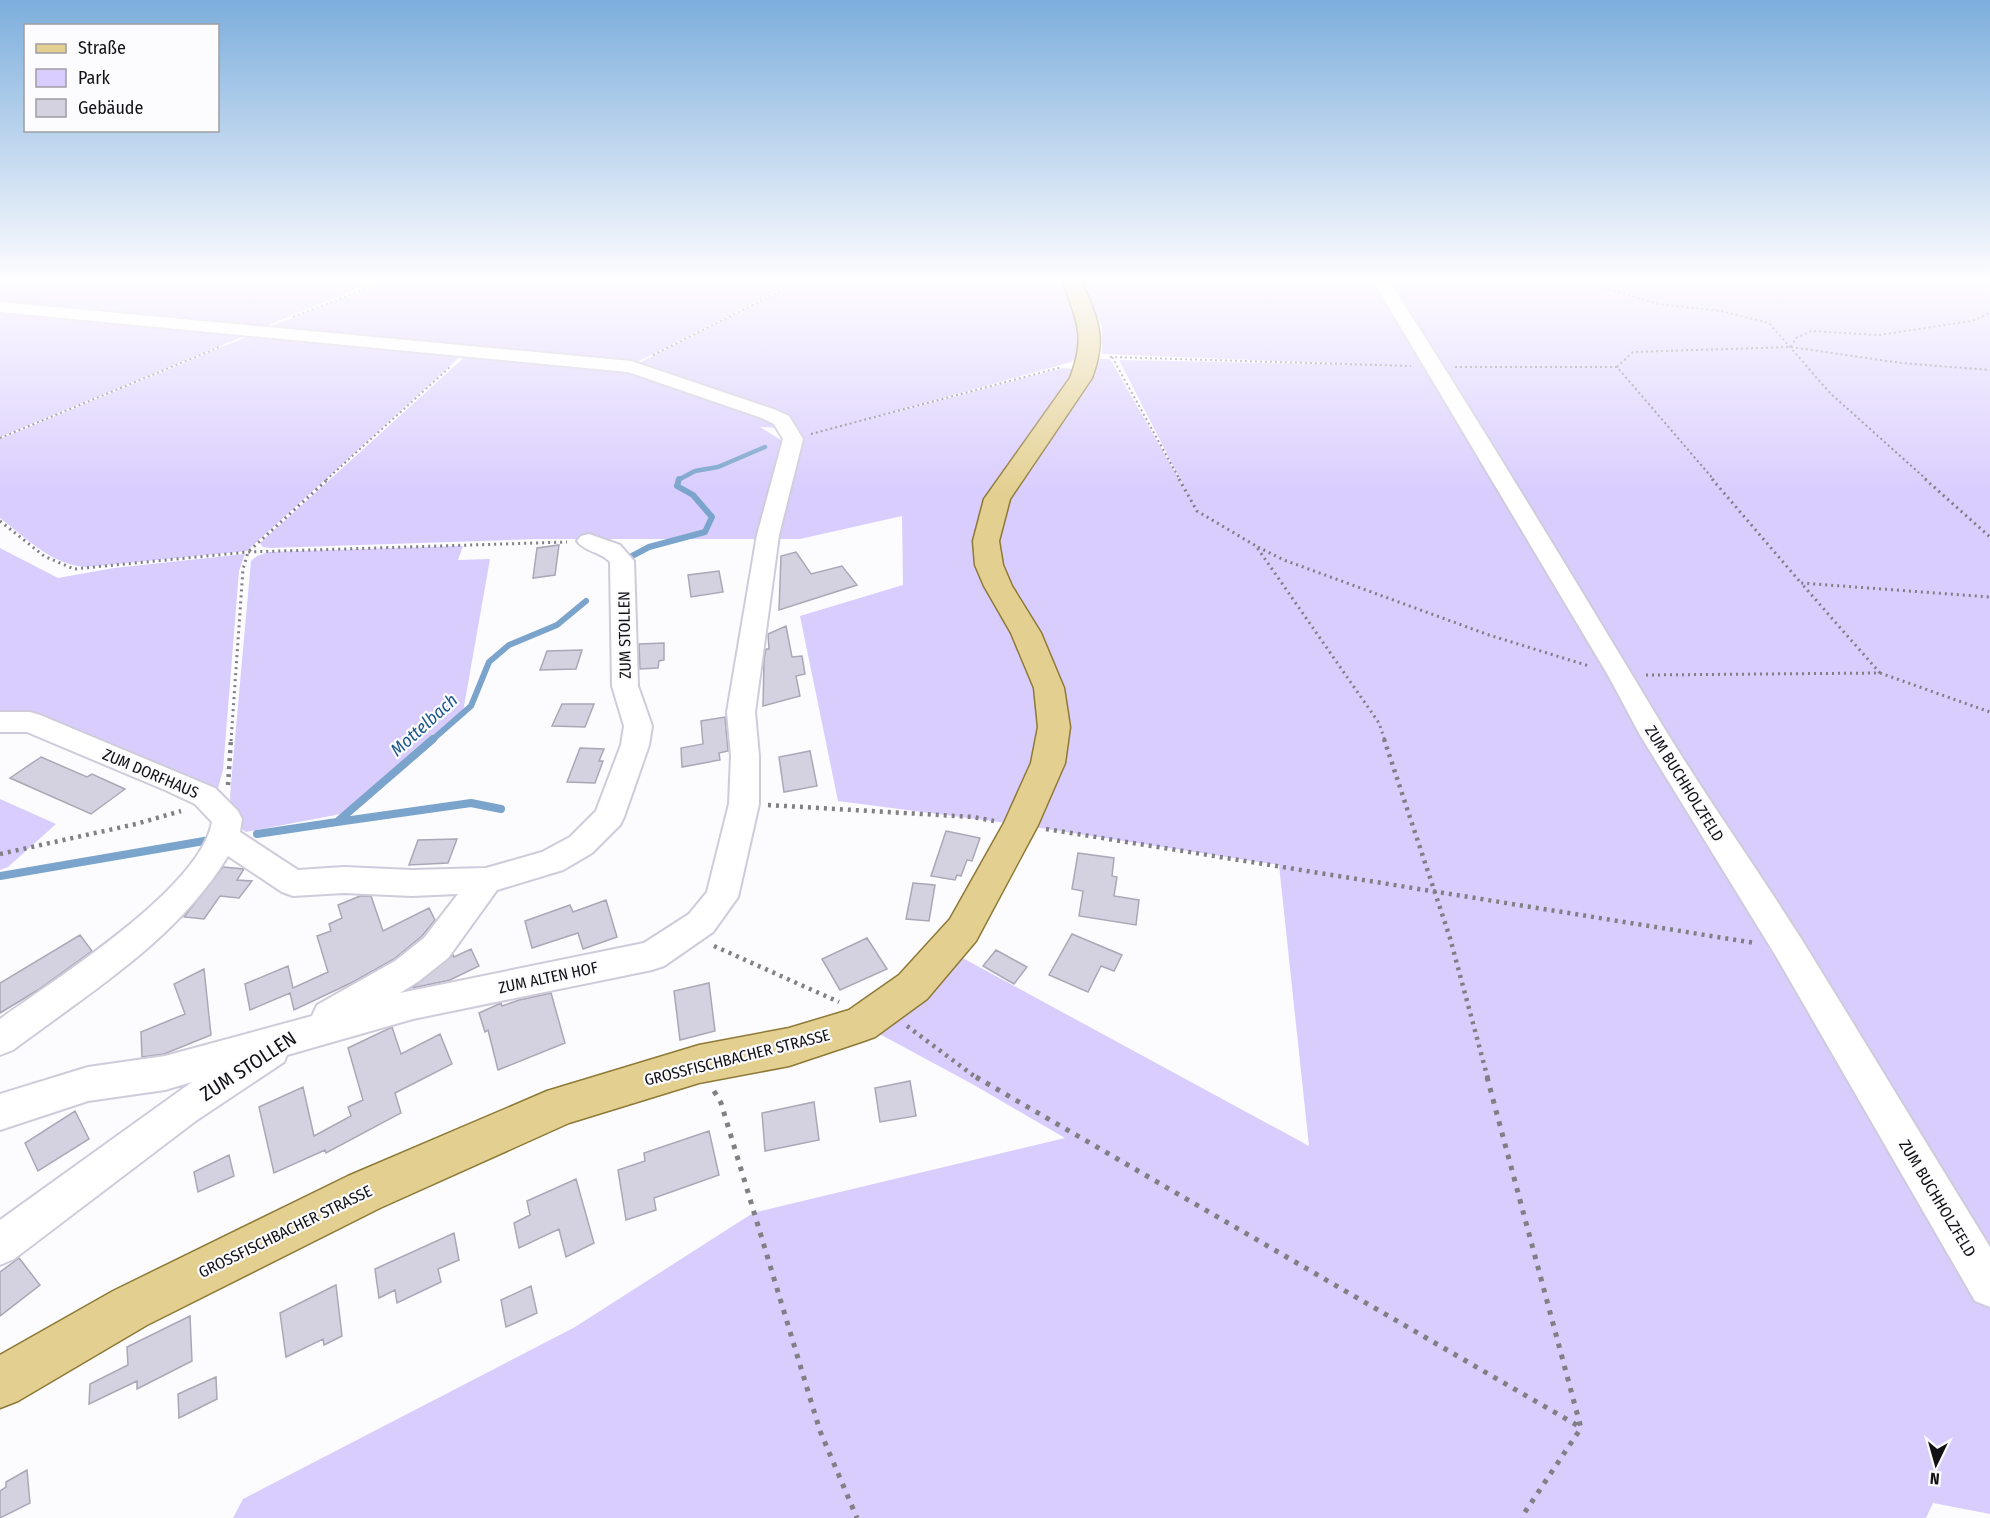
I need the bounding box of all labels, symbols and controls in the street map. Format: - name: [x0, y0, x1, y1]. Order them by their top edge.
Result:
- legend: [24, 24, 219, 132]
- text: Straße: [78, 37, 126, 59]
- text: Park: [78, 67, 111, 89]
- text: Gebäude: [78, 97, 144, 119]
- street label: ZUM STOLLEN: [614, 591, 635, 679]
- water label: Mottelbach: [386, 689, 462, 761]
- street label: ZUM BUCHHOLZFELD: [1641, 722, 1728, 845]
- street label: ZUM DORFHAUS: [100, 745, 202, 802]
- street label: ZUM ALTEN HOF: [497, 958, 600, 997]
- street label: GROSSFISCHBACHER STRASSE: [642, 1025, 832, 1090]
- street label: ZUM STOLLEN: [195, 1026, 301, 1106]
- street label: ZUM BUCHHOLZFELD: [1895, 1136, 1980, 1260]
- street label: GROSSFISCHBACHER STRASSE: [195, 1181, 375, 1282]
- north arrow: [1906, 1434, 1966, 1494]
- text: N: [1929, 1469, 1940, 1488]

